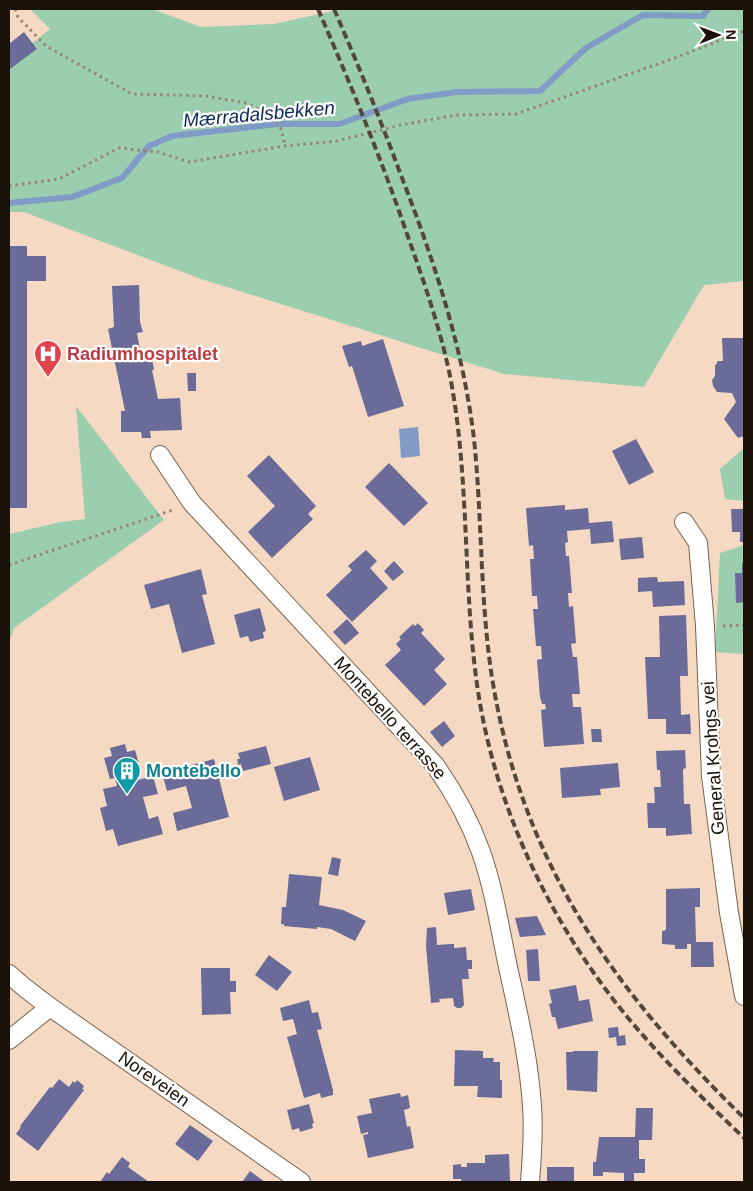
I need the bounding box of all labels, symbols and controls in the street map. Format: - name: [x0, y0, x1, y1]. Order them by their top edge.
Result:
- north arrow: [693, 10, 743, 60]
- text: N: [723, 30, 739, 40]
- water label: Mærradalsbekken: [182, 97, 336, 131]
- hospital icon: Radiumhospitalet: [33, 339, 63, 378]
- place label: Radiumhospitalet: [67, 344, 218, 364]
- street label: Montebello terrasse: [330, 653, 450, 783]
- street label: General Krohgs vei: [698, 680, 728, 836]
- building icon: Montebello: [112, 756, 142, 795]
- place label: Montebello: [146, 761, 241, 781]
- street label: Noreveien: [115, 1047, 193, 1111]

